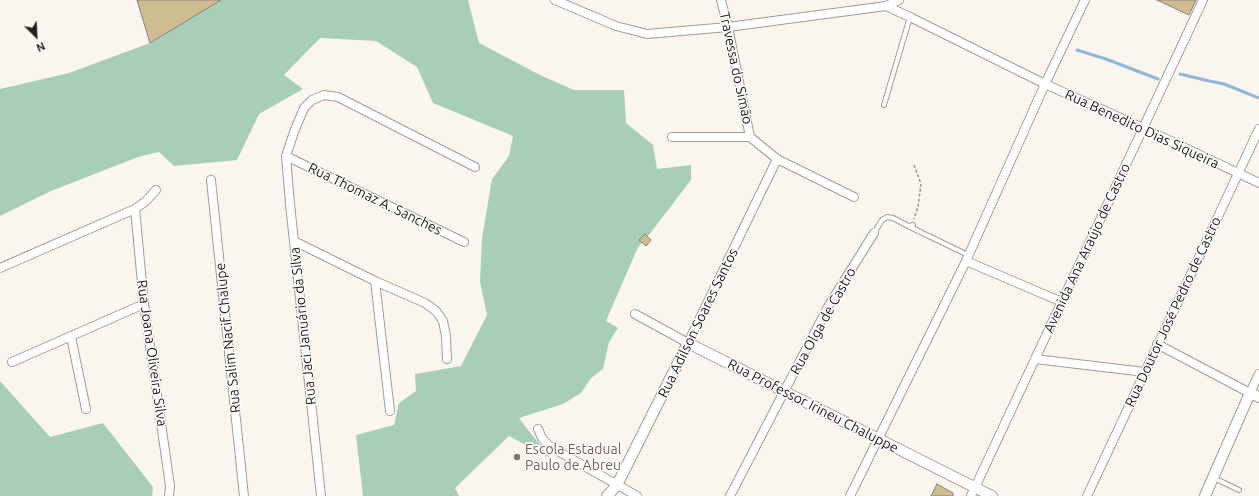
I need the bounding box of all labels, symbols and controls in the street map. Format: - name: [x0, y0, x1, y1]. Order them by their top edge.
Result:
- street label: Travessa do Simão: [716, 10, 756, 126]
- north arrow: [16, 16, 56, 56]
- text: N: [35, 40, 47, 54]
- street label: Rua Benedito Dias Siqueira: [1062, 86, 1222, 172]
- street label: Rua Thomaz A. Sanches: [305, 159, 445, 239]
- street label: Avenida Ana Araújo de Castro: [1040, 160, 1134, 336]
- street label: Rua Doutor José Pedro de Castro: [1121, 214, 1225, 410]
- street label: Rua Jaci Januário da Silva: [286, 246, 320, 406]
- street label: Rua Adilson Soares Santos: [654, 246, 742, 400]
- street label: Rua Salim Nacif Chalupe: [212, 262, 244, 414]
- street label: Rua Olga de Castro: [787, 264, 859, 378]
- street label: Rua Joana Oliveira Silva: [133, 279, 171, 427]
- street label: Rua Professor Irineu Chaluppe: [725, 355, 901, 457]
- place label: Escola Estadual Paulo de Abreu: [525, 441, 621, 474]
- marker: Escola Estadual Paulo de Abreu: [512, 452, 522, 462]

